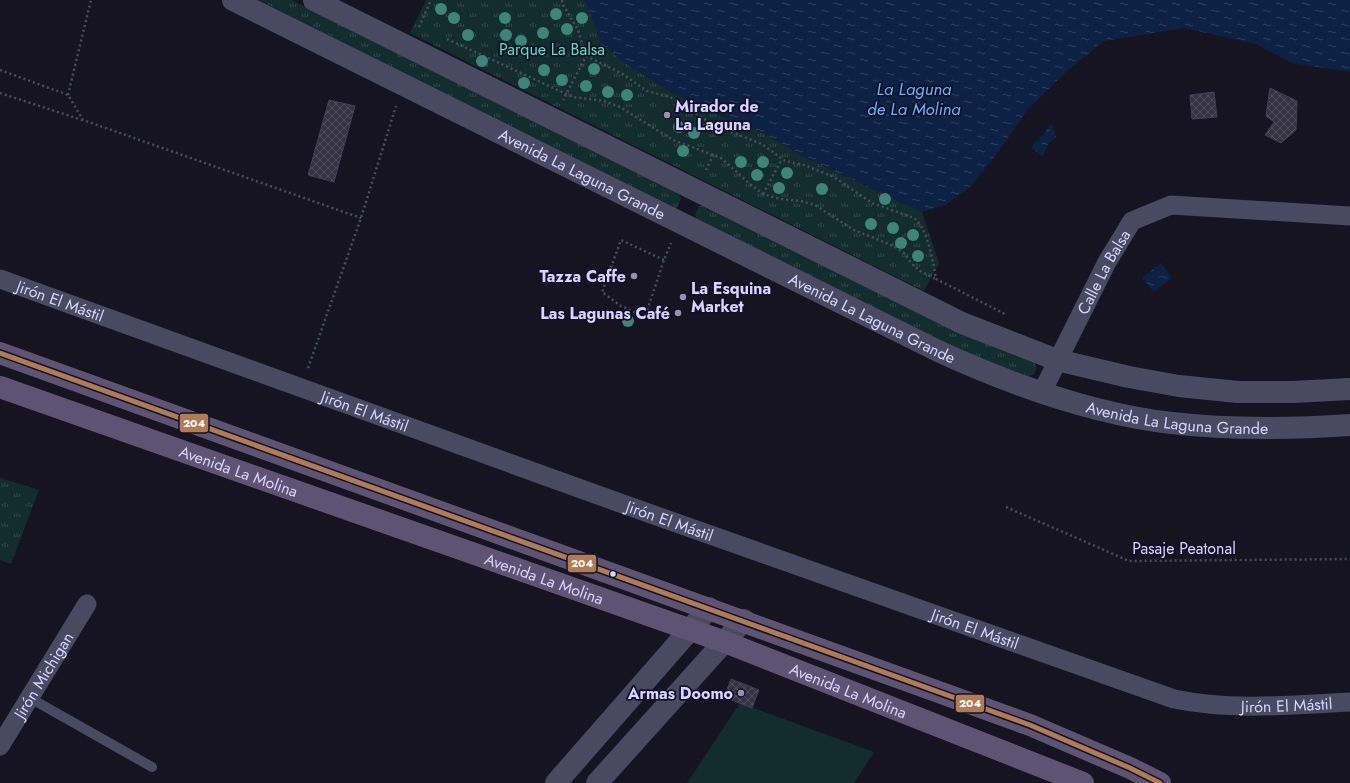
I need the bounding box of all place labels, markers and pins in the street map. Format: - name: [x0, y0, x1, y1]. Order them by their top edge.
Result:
- place label: Mirador de La Laguna: [675, 95, 759, 136]
- marker: Mirador de La Laguna: [662, 110, 672, 120]
- place label: Tazza Caffe: [539, 265, 626, 288]
- marker: Tazza Caffe: [629, 271, 639, 281]
- place label: La Esquina Market: [691, 277, 771, 318]
- marker: La Esquina Market: [678, 292, 688, 302]
- place label: Las Lagunas Café: [540, 302, 670, 325]
- marker: Las Lagunas Café: [673, 308, 683, 318]
- unlabelled marker: [608, 569, 618, 579]
- place label: Armas Doomo: [627, 682, 733, 705]
- marker: Armas Doomo: [736, 688, 746, 698]

